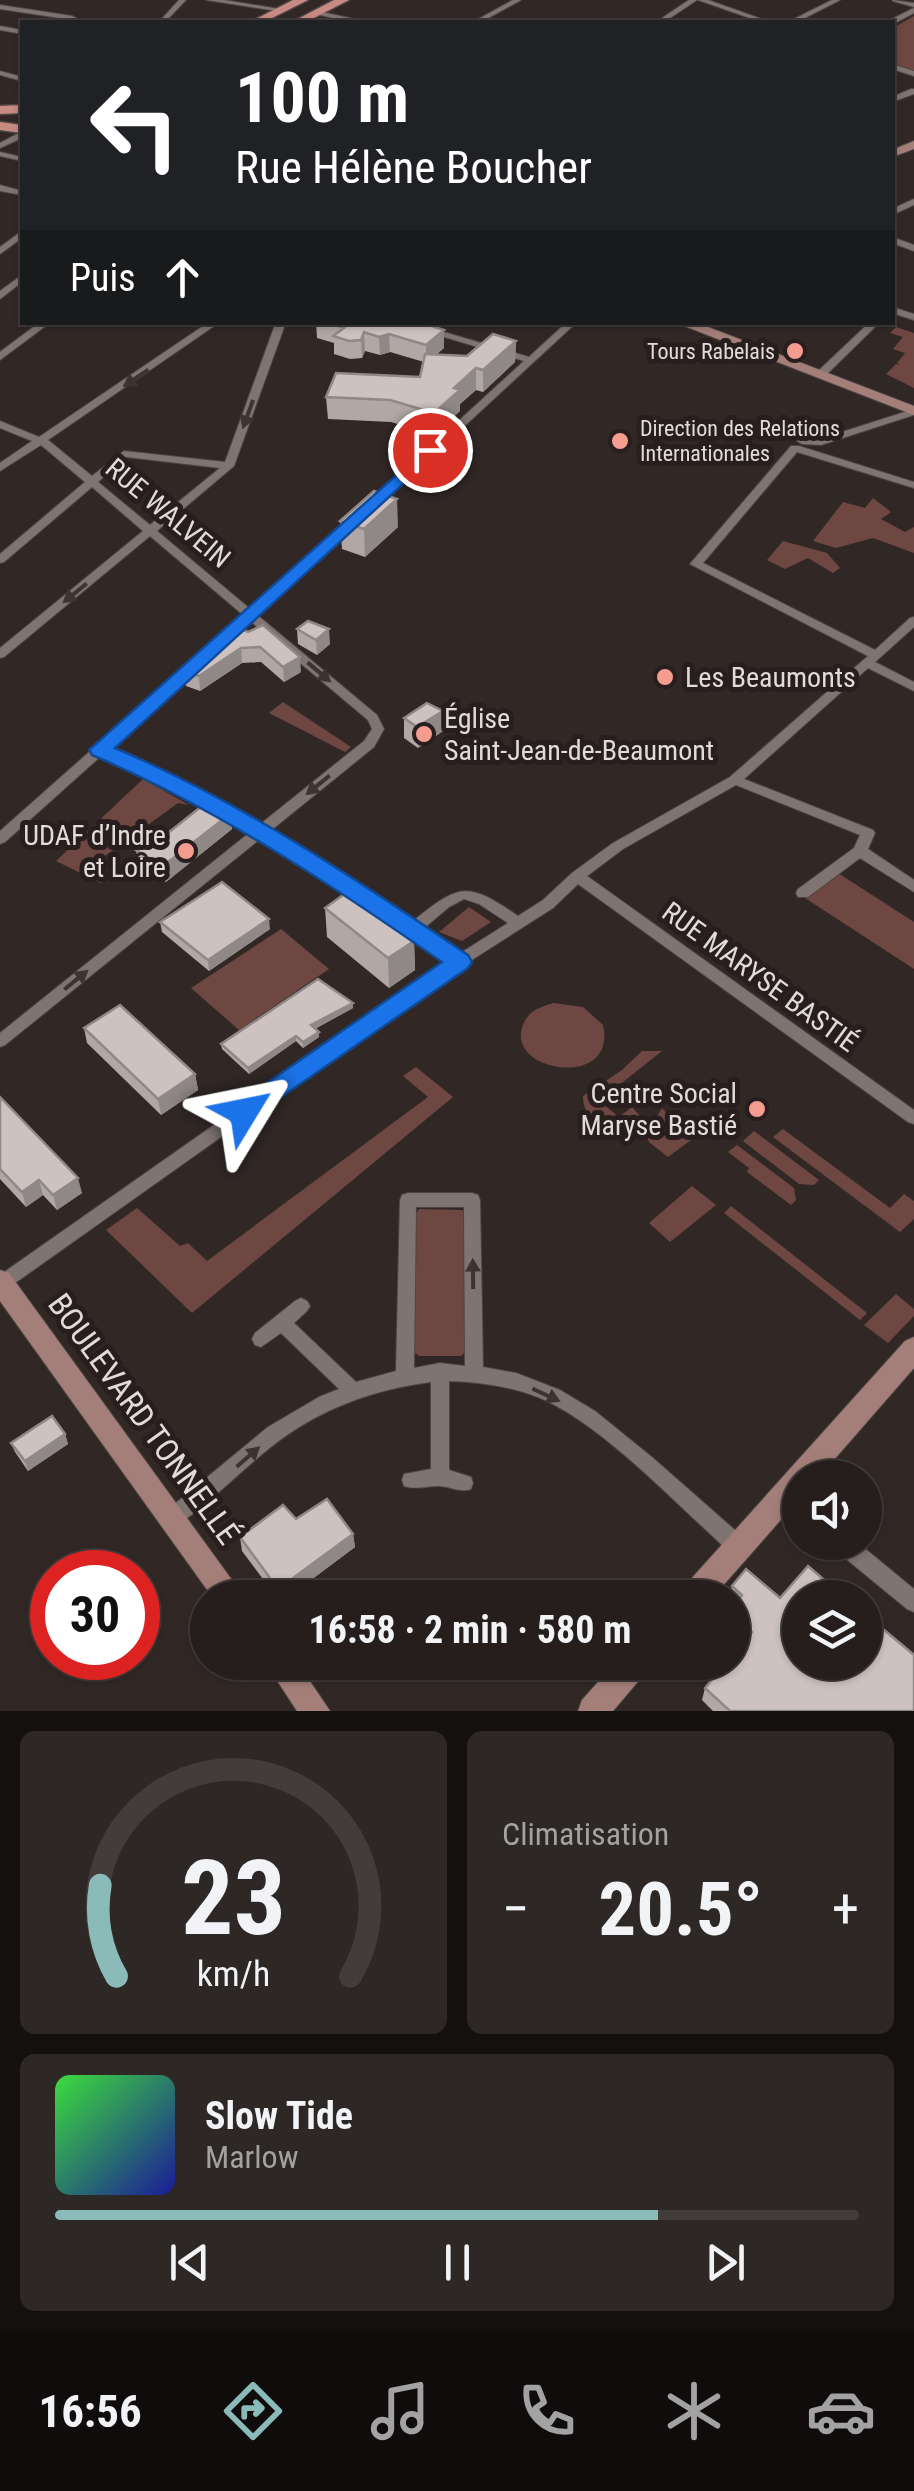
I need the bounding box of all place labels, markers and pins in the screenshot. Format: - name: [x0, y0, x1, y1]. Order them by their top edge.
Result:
- place label: Tours Rabelais: [647, 339, 775, 364]
- marker: Tours Rabelais: [784, 340, 806, 362]
- pin: [388, 408, 473, 493]
- place label: Direction des Relations Internationales: [640, 416, 840, 466]
- marker: Direction des Relations Internationales: [609, 430, 631, 452]
- place label: Les Beaumonts: [685, 661, 856, 694]
- marker: Les Beaumonts: [654, 666, 676, 688]
- place label: Église Saint-Jean-de-Beaumont: [444, 702, 714, 767]
- marker: Église Saint-Jean-de-Beaumont: [413, 723, 435, 745]
- place label: UDAF d’Indre et Loire: [23, 819, 166, 884]
- marker: UDAF d’Indre et Loire: [175, 840, 197, 862]
- place label: Centre Social Maryse Bastié: [580, 1077, 737, 1142]
- marker: Centre Social Maryse Bastié: [746, 1098, 768, 1120]

